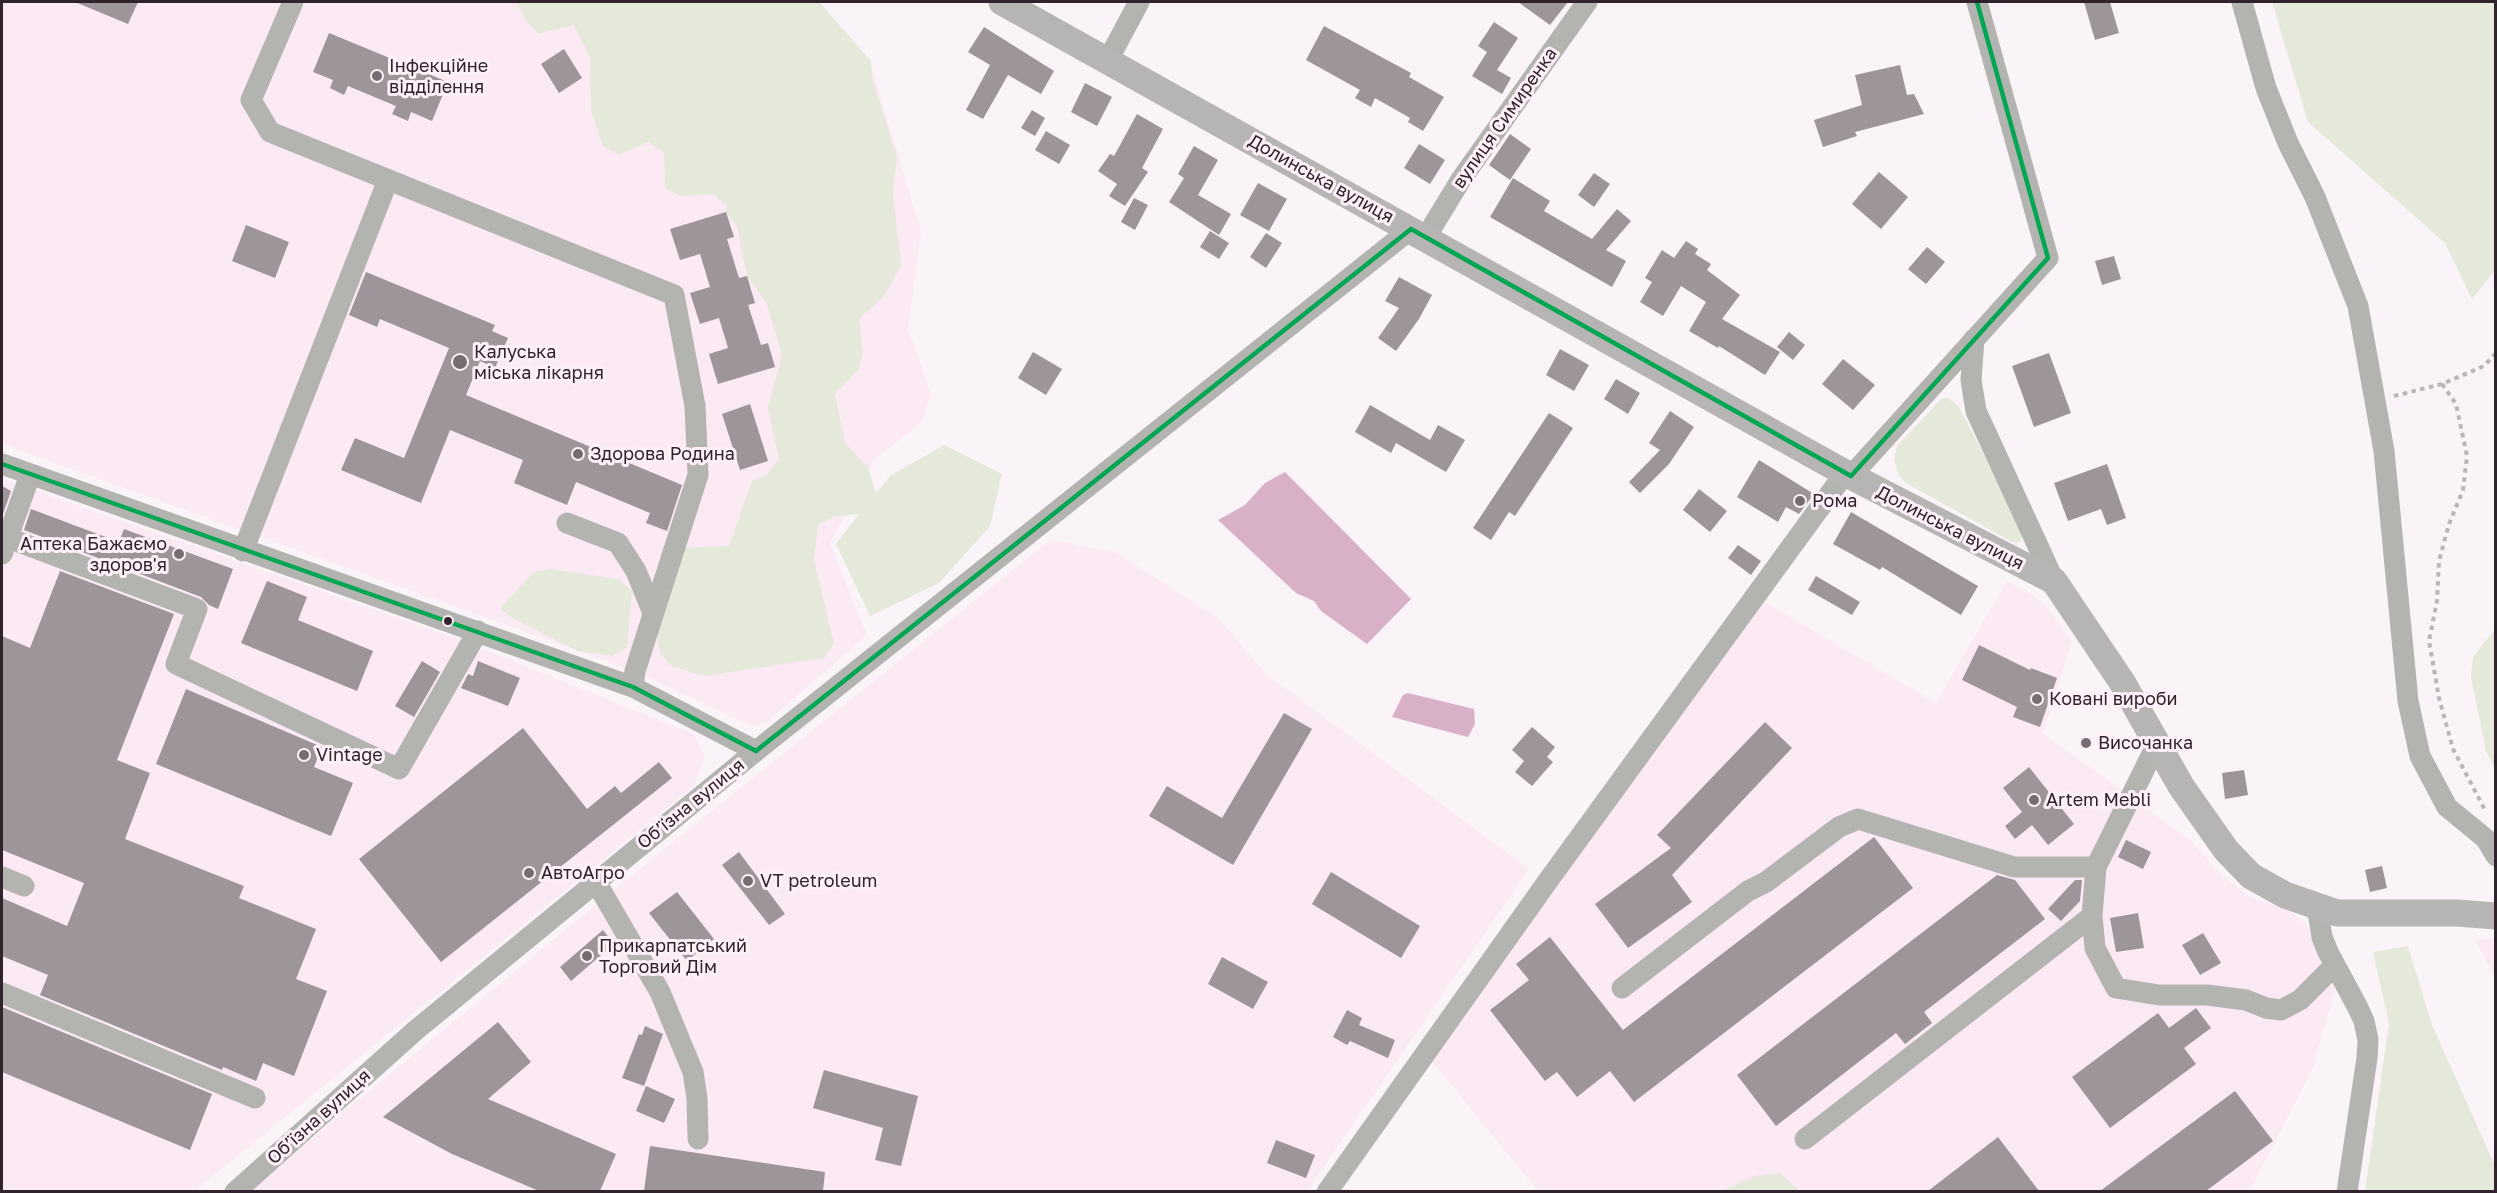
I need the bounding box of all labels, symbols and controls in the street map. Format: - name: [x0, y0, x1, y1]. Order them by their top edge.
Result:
- street label: вулиця Симиренка: [1448, 43, 1562, 193]
- place label: Інфекційне відділення: [389, 55, 488, 98]
- marker: Інфекційне відділення: [370, 69, 384, 83]
- street label: Долинська вулиця: [1245, 130, 1397, 228]
- place label: Калуська міська лікарня: [474, 341, 604, 384]
- marker: Калуська міська лікарня: [451, 353, 469, 371]
- place label: Здорова Родина: [590, 443, 735, 465]
- marker: Здорова Родина: [571, 447, 585, 461]
- street label: Долинська вулиця: [1873, 481, 2027, 575]
- place label: Рома: [1812, 490, 1858, 512]
- marker: Рома: [1793, 494, 1807, 508]
- place label: Аптека Бажаємо здоров'я: [20, 533, 167, 576]
- marker: Аптека Бажаємо здоров'я: [172, 547, 186, 561]
- unlabelled marker: [442, 615, 454, 627]
- place label: Ковані вироби: [2049, 688, 2177, 710]
- marker: Ковані вироби: [2030, 692, 2044, 706]
- place label: Височанка: [2098, 732, 2193, 754]
- marker: Височанка: [2079, 736, 2093, 750]
- place label: Vintage: [316, 744, 383, 766]
- marker: Vintage: [297, 748, 311, 762]
- street label: Обʼїзна вулиця: [633, 754, 749, 854]
- place label: Artem Mebli: [2046, 789, 2151, 811]
- marker: Artem Mebli: [2027, 793, 2041, 807]
- place label: АвтоАгро: [541, 862, 625, 884]
- marker: АвтоАгро: [522, 866, 536, 880]
- place label: VT petroleum: [760, 870, 877, 892]
- marker: VT petroleum: [741, 874, 755, 888]
- place label: Прикарпатський Торговий Дім: [599, 935, 747, 978]
- marker: Прикарпатський Торговий Дім: [580, 949, 594, 963]
- street label: Обʼїзна вулиця: [263, 1065, 375, 1169]

